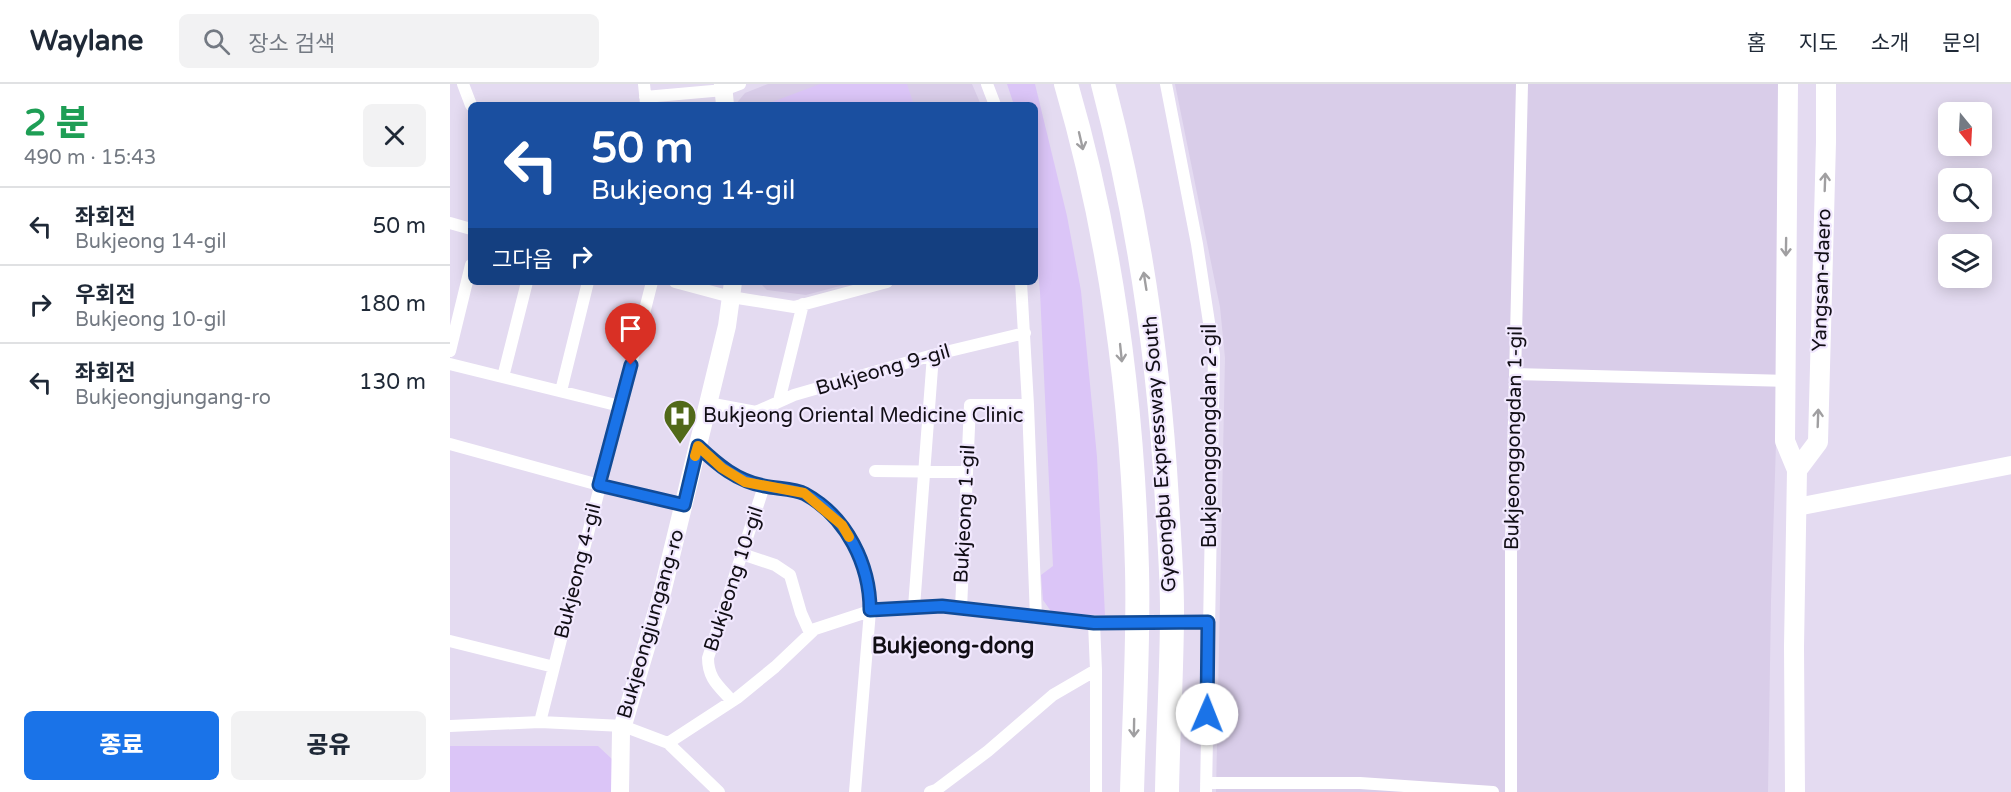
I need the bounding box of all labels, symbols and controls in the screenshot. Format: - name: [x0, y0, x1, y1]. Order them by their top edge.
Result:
- search box: [179, 14, 599, 68]
- text: Waylane: [30, 24, 143, 58]
- icon: search: [200, 25, 233, 58]
- text: 장소 검색: [248, 31, 335, 57]
- text: 홈: [1747, 31, 1766, 56]
- text: 지도: [1799, 31, 1838, 56]
- text: 소개: [1871, 31, 1909, 56]
- text: 문의: [1942, 31, 1981, 56]
- text: 2 분: [24, 102, 89, 145]
- north arrow: [1938, 102, 1992, 156]
- map controls: [1938, 102, 1992, 288]
- button: close: [363, 104, 426, 167]
- text: 50 m: [591, 123, 693, 174]
- icon: left: [492, 126, 570, 204]
- one-way arrow: [1075, 131, 1087, 150]
- text: 490 m · 15:43: [24, 146, 156, 170]
- button: search: [1938, 168, 1992, 222]
- one-way arrow: [1820, 172, 1831, 192]
- text: Bukjeong 14-gil: [591, 174, 795, 207]
- text: 좌회전: [75, 204, 136, 230]
- street label: Yangsan-daero: [1808, 208, 1836, 352]
- icon: left: [24, 210, 57, 243]
- text: 50 m: [372, 213, 426, 239]
- text: Bukjeong 14-gil: [75, 230, 226, 254]
- button: layers: [1938, 234, 1992, 288]
- one-way arrow: [1781, 237, 1792, 257]
- icon: right: [565, 240, 598, 273]
- text: 그다음: [492, 247, 553, 273]
- one-way arrow: [1139, 272, 1150, 292]
- text: 우회전: [75, 282, 136, 308]
- icon: right: [24, 288, 57, 321]
- text: 180 m: [359, 291, 426, 317]
- pin: [605, 303, 656, 365]
- text: Bukjeong 10-gil: [75, 308, 226, 332]
- icon: arrive: [614, 312, 647, 345]
- street label: Gyeongbu Expressway South: [1138, 315, 1182, 593]
- street label: Bukjeonggongdan 2-gil: [1198, 324, 1222, 548]
- street label: Bukjeonggongdan 1-gil: [1500, 326, 1528, 550]
- street label: Bukjeong 9-gil: [813, 339, 953, 401]
- one-way arrow: [1116, 342, 1127, 362]
- text: 좌회전: [75, 360, 136, 386]
- icon: left: [24, 366, 57, 399]
- text: 130 m: [359, 369, 426, 395]
- text: Bukjeongjungang-ro: [75, 386, 271, 410]
- hospital icon: Bukjeong Oriental Medicine Clinic: [662, 398, 698, 445]
- place label: Bukjeong Oriental Medicine Clinic: [703, 404, 1023, 428]
- one-way arrow: [1813, 409, 1824, 429]
- street label: Bukjeong 1-gil: [949, 444, 981, 584]
- street label: Bukjeong 4-gil: [550, 501, 606, 641]
- street label: Bukjeong 10-gil: [699, 503, 769, 655]
- street label: Bukjeongjungang-ro: [612, 527, 690, 721]
- district label: Bukjeong-dong: [872, 633, 1034, 659]
- position arrow: [1175, 682, 1239, 746]
- button: 종료: [24, 711, 219, 780]
- button: 공유: [231, 711, 426, 780]
- one-way arrow: [1128, 718, 1139, 738]

